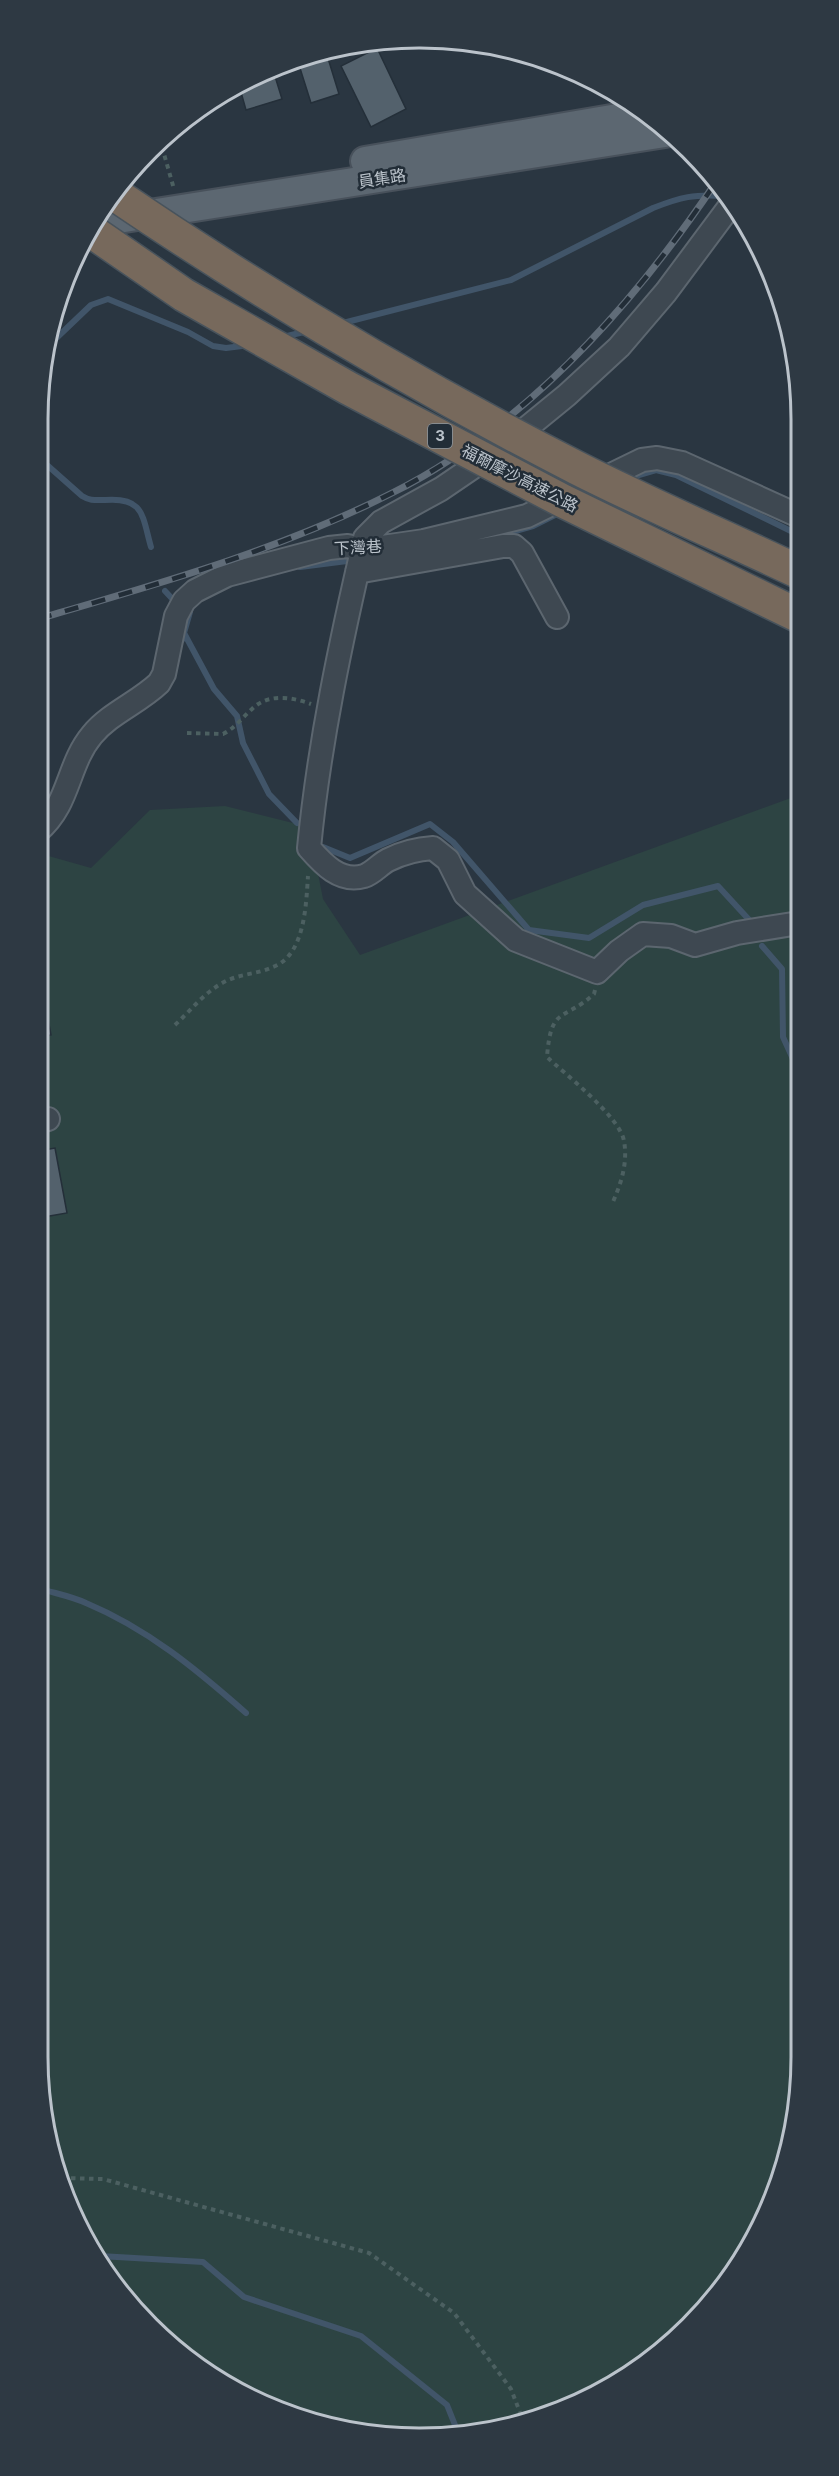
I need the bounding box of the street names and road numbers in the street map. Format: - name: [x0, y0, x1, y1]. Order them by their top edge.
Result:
- street label: 員集路: [357, 164, 407, 192]
- road number: 3: [428, 424, 452, 448]
- street label: 福爾摩沙高速公路: [458, 440, 582, 516]
- street label: 下灣巷: [334, 536, 382, 558]

